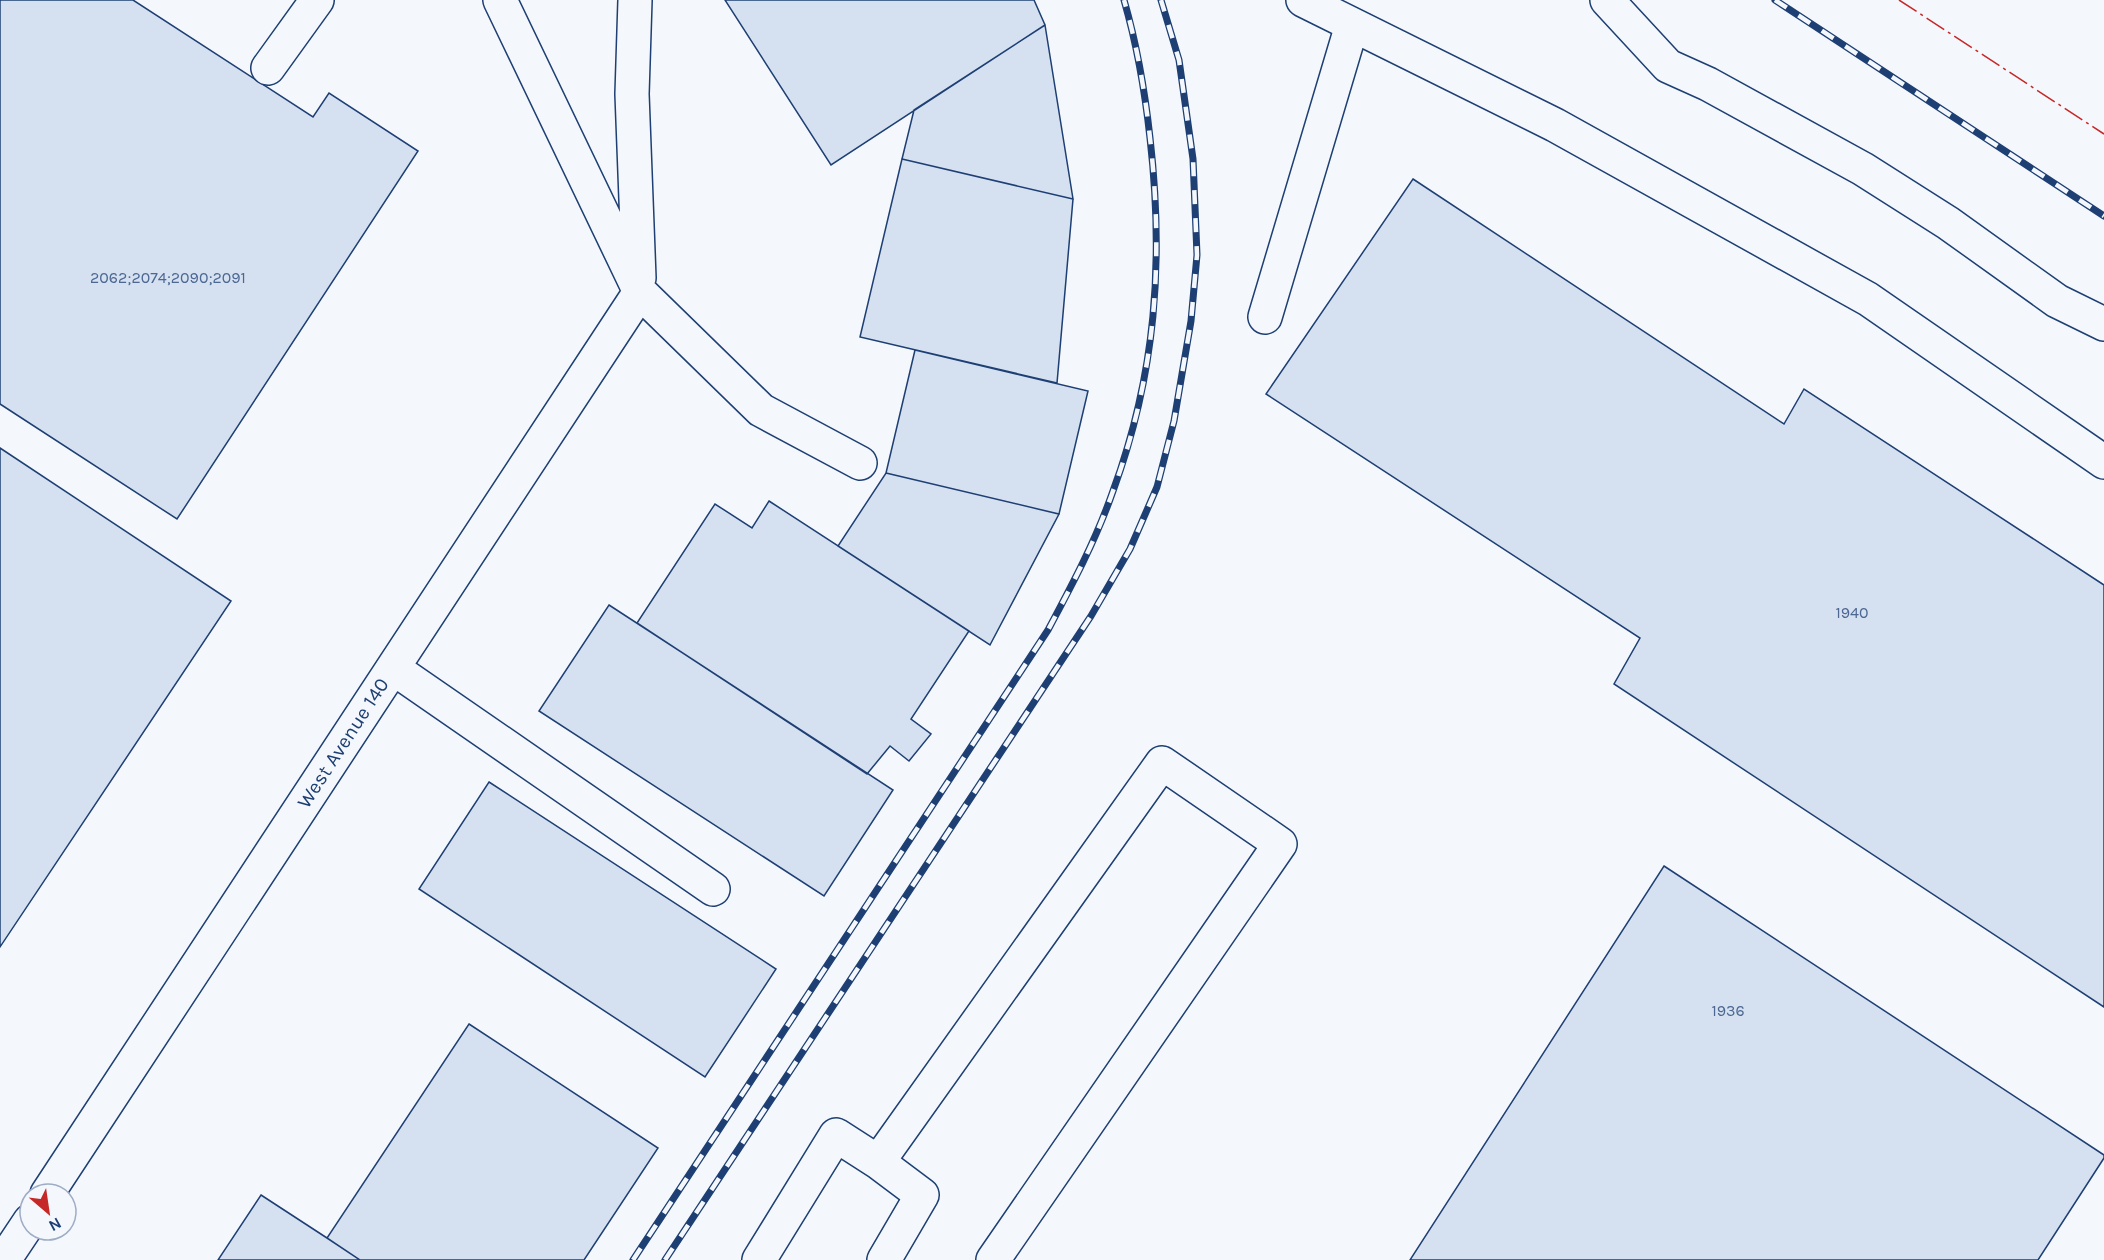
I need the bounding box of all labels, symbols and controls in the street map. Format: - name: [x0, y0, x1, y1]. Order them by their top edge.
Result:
- house number: 2062;2074;2090;2091: [90, 268, 246, 287]
- house number: 1940: [1836, 603, 1869, 622]
- street label: West Avenue 140: [292, 674, 394, 812]
- house number: 1936: [1711, 1001, 1745, 1020]
- north arrow: [18, 1182, 78, 1242]
- text: N: [45, 1214, 65, 1236]

